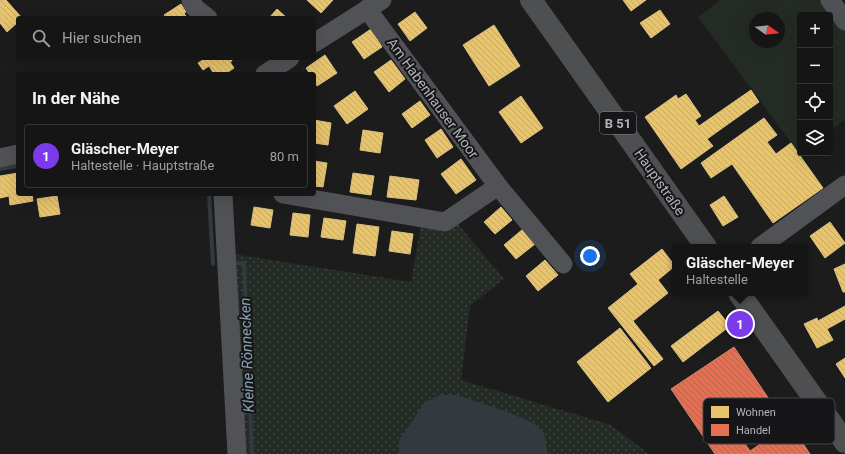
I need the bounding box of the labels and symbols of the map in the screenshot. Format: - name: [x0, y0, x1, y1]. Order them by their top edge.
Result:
- north arrow: [749, 12, 785, 48]
- street label: Am Habenhauser Moor: [384, 35, 482, 161]
- road number: B 51: [600, 112, 636, 134]
- street label: Hauptstraße: [631, 146, 689, 218]
- your location: [580, 246, 600, 266]
- water label: Kleine Rönnecken: [236, 297, 258, 413]
- pin: 1: [727, 309, 753, 339]
- legend: [703, 398, 835, 444]
- text: Wohnen: [736, 406, 776, 419]
- text: Handel: [736, 424, 771, 437]

